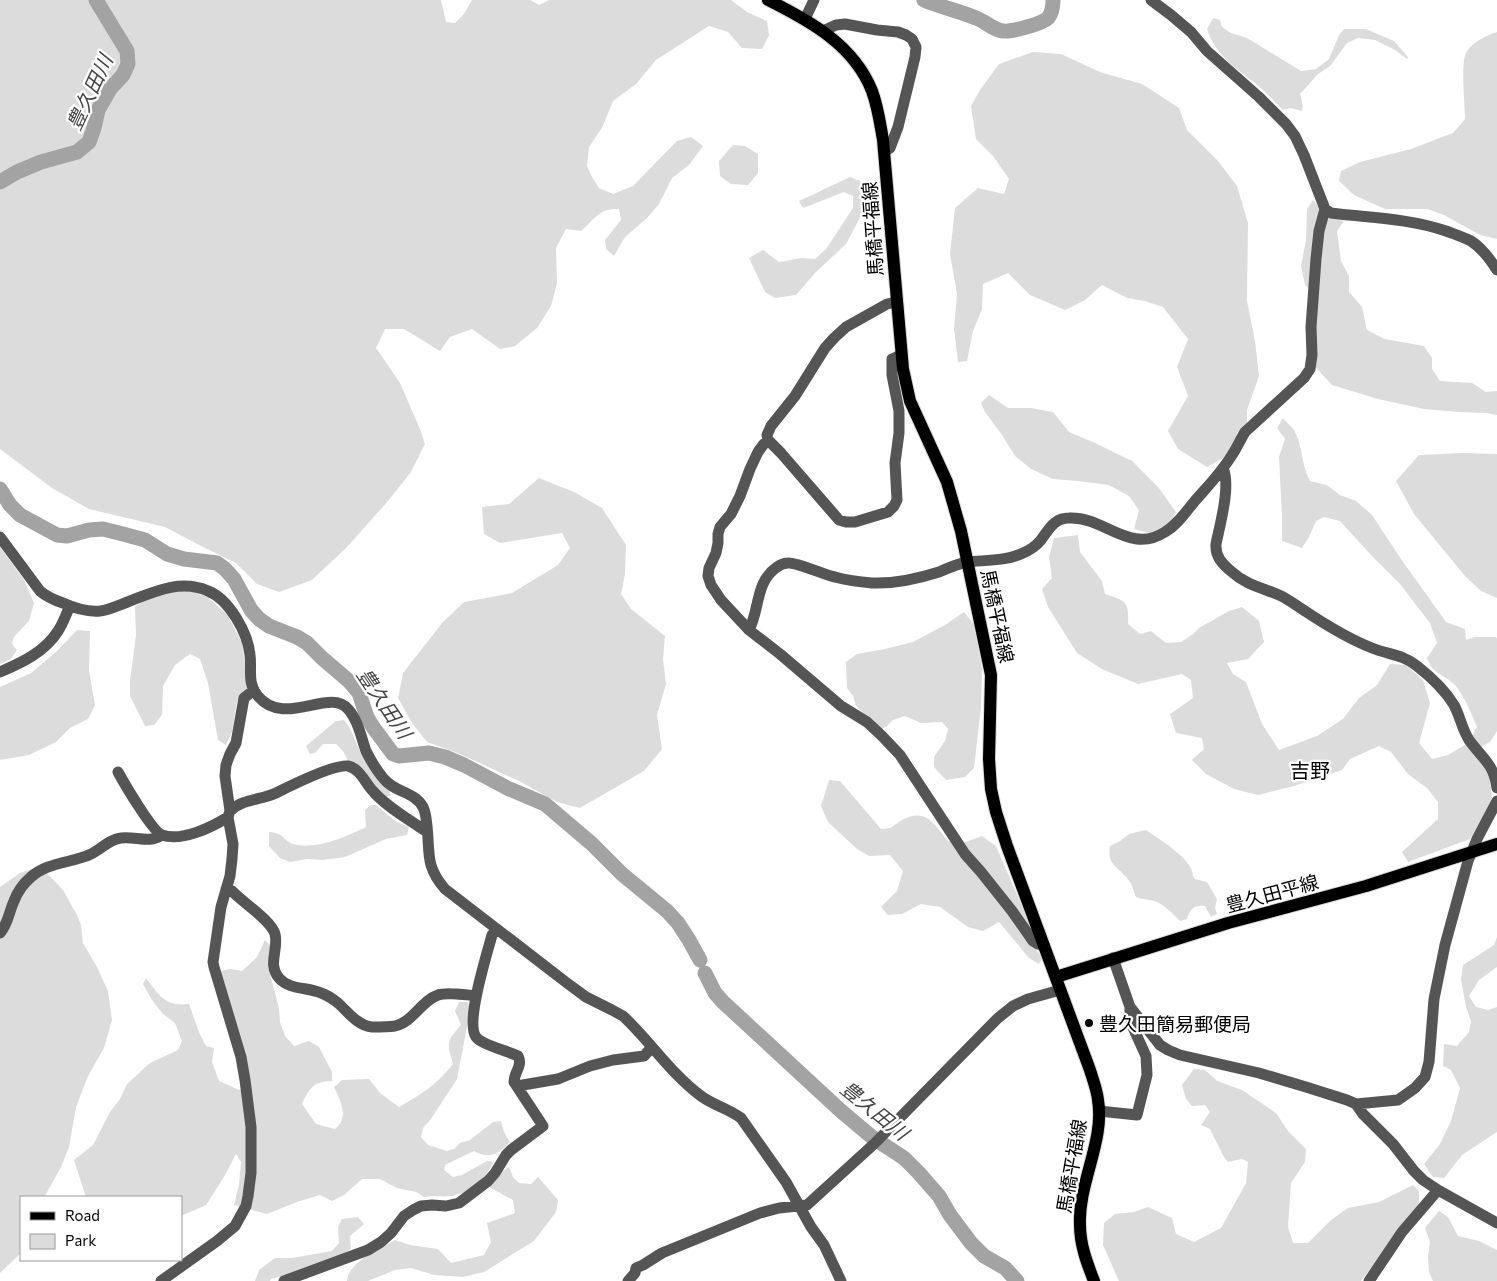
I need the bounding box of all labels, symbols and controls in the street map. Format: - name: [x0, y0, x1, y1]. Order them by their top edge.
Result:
- water label: 豊久田川: [61, 49, 118, 133]
- street label: 馬橋平福線: [857, 181, 887, 277]
- street label: 馬橋平福線: [977, 567, 1019, 665]
- water label: 豊久田川: [353, 663, 418, 745]
- district label: 吉野: [1290, 758, 1330, 782]
- street label: 豊久田平線: [1223, 870, 1321, 916]
- place label: 豊久田簡易郵便局: [1099, 1012, 1251, 1035]
- marker: 豊久田簡易郵便局: [1083, 1017, 1095, 1029]
- water label: 豊久田川: [836, 1076, 915, 1146]
- street label: 馬橋平福線: [1051, 1117, 1091, 1215]
- legend: [20, 1196, 182, 1261]
- text: Road: [65, 1206, 100, 1224]
- text: Park: [65, 1231, 96, 1249]

